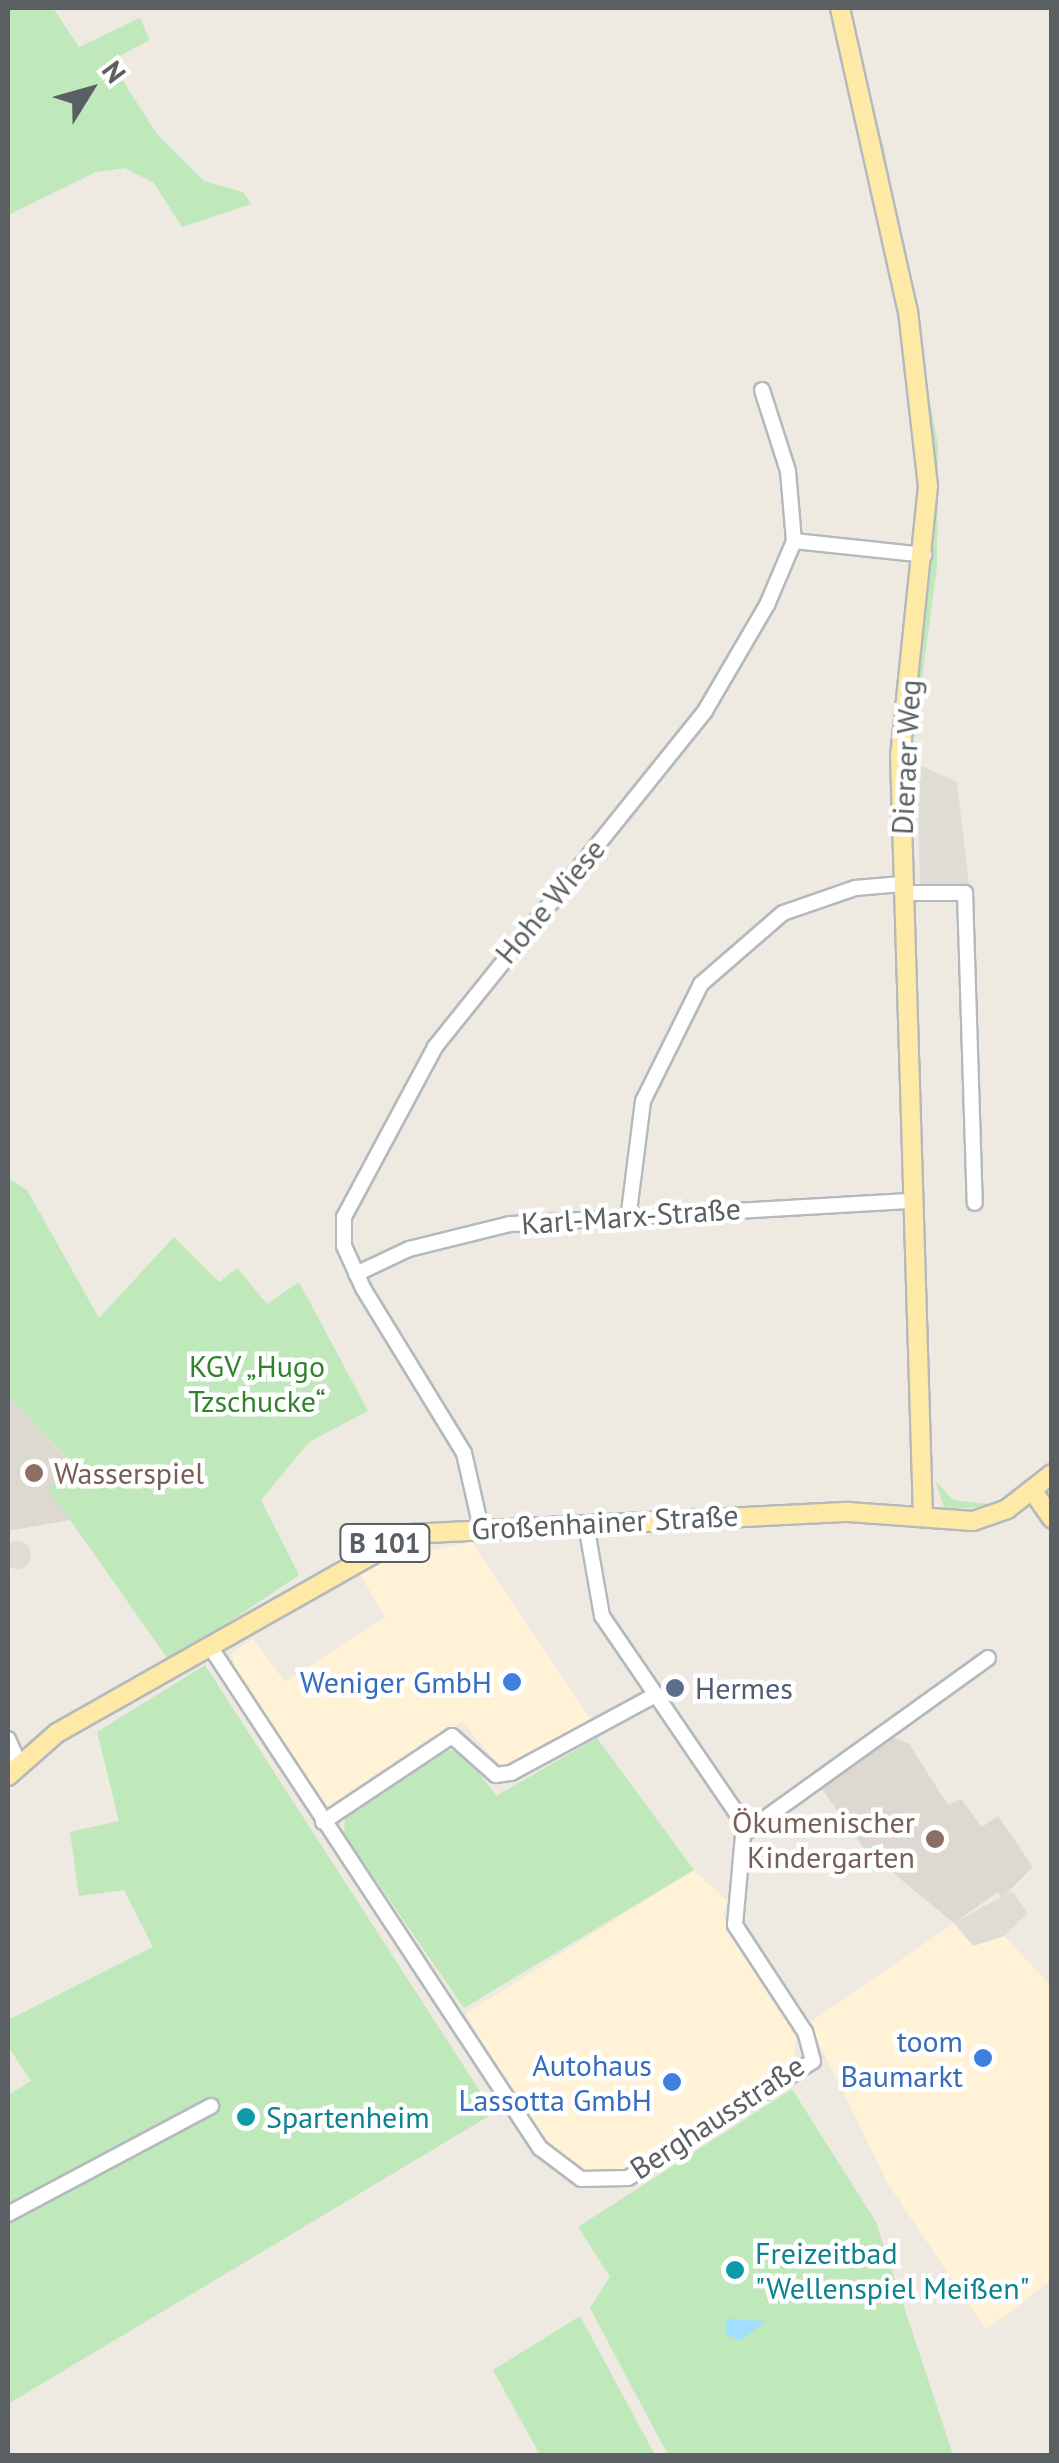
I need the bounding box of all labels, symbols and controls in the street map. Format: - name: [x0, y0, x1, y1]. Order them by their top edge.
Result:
- north arrow: [40, 40, 140, 140]
- text: N: [94, 53, 135, 90]
- street label: Dieraer Weg: [884, 678, 928, 836]
- street label: Hohe Wiese: [487, 831, 613, 971]
- street label: Karl-Marx-Straße: [520, 1190, 742, 1242]
- park label: KGV „Hugo Tzschucke“: [188, 1348, 326, 1418]
- place label: Wasserspiel: [54, 1455, 204, 1491]
- marker: Wasserspiel: [23, 1462, 45, 1484]
- street label: Großenhainer Straße: [471, 1497, 739, 1547]
- road number: B 101: [338, 1520, 432, 1566]
- place label: Weniger GmbH: [300, 1664, 492, 1700]
- place label: Hermes: [695, 1670, 793, 1706]
- marker: Weniger GmbH: [501, 1671, 523, 1693]
- marker: Hermes: [664, 1677, 686, 1699]
- place label: Ökumenischer Kindergarten: [732, 1804, 915, 1874]
- marker: Ökumenischer Kindergarten: [924, 1828, 946, 1850]
- place label: toom Baumarkt: [840, 2023, 963, 2094]
- place label: Autohaus Lassotta GmbH: [459, 2047, 652, 2118]
- street label: Berghausstraße: [623, 2047, 811, 2187]
- marker: toom Baumarkt: [972, 2047, 994, 2069]
- marker: Autohaus Lassotta GmbH: [661, 2071, 683, 2093]
- place label: Spartenheim: [266, 2099, 430, 2135]
- marker: Spartenheim: [235, 2106, 257, 2128]
- place label: Freizeitbad "Wellenspiel Meißen": [755, 2235, 1030, 2306]
- marker: Freizeitbad "Wellenspiel Meißen": [724, 2259, 746, 2281]

